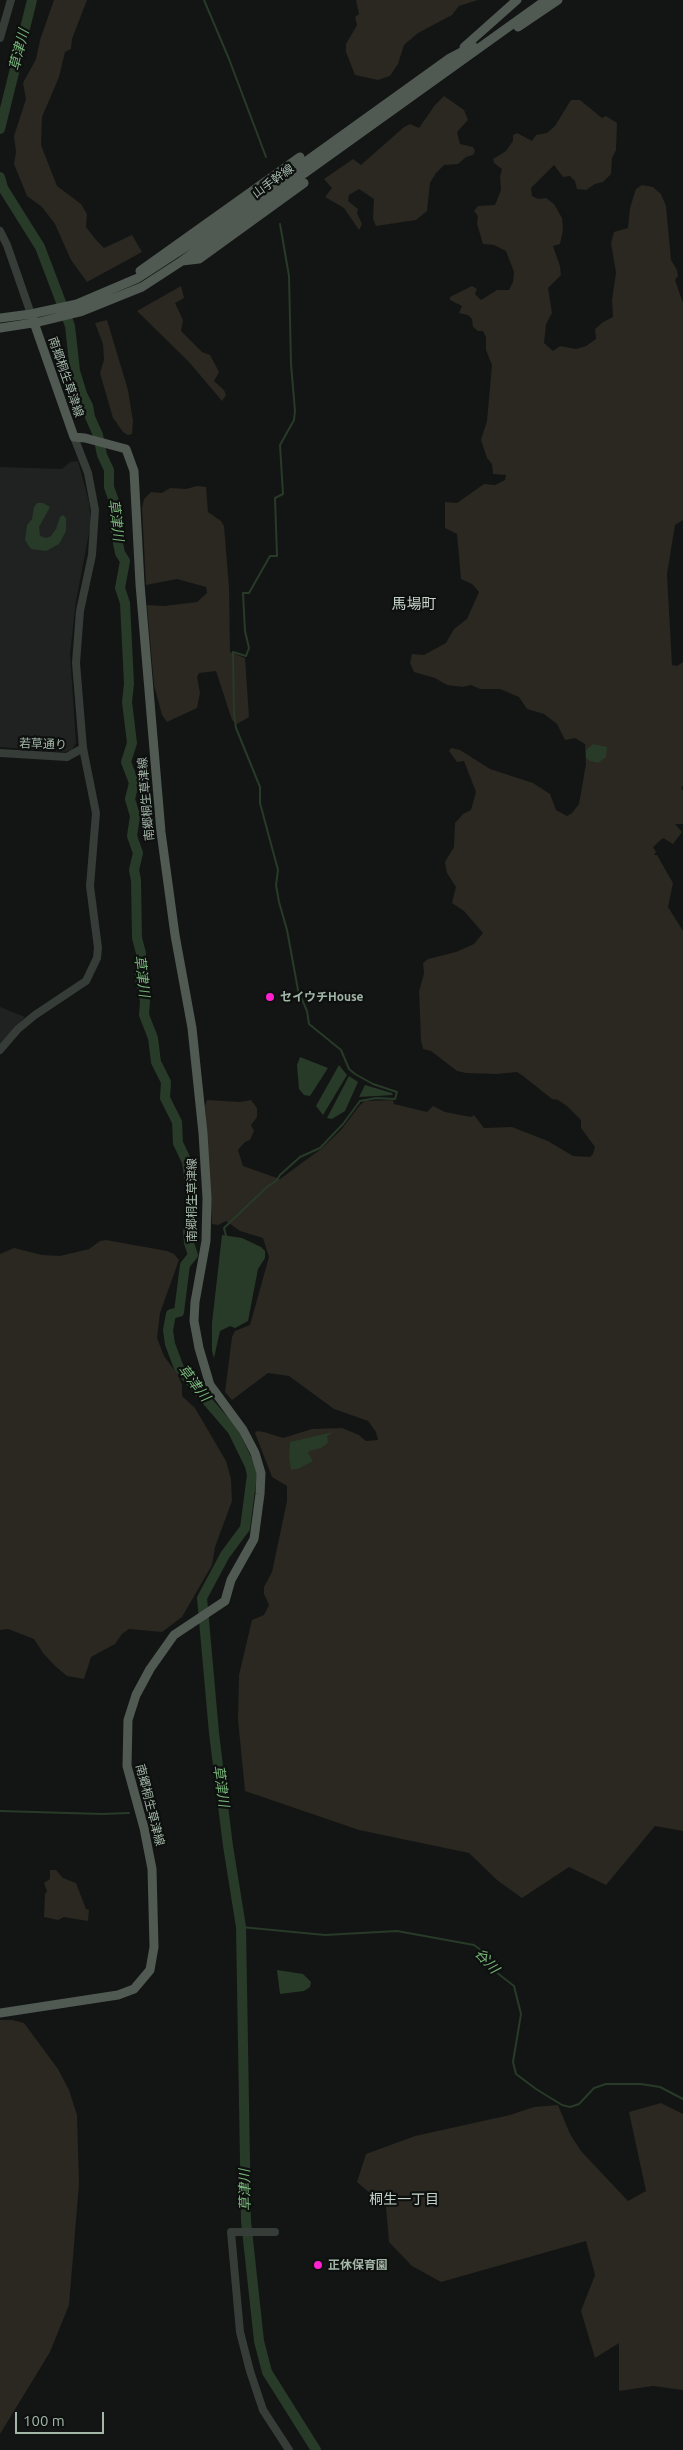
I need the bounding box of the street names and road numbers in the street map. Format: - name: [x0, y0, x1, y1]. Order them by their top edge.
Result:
- street label: 山手幹線: [249, 161, 297, 201]
- street label: 南郷桐生草津線: [46, 335, 86, 419]
- street label: 若草通り: [19, 736, 67, 752]
- street label: 南郷桐生草津線: [135, 757, 157, 841]
- street label: 南郷桐生草津線: [185, 1158, 199, 1242]
- street label: 南郷桐生草津線: [133, 1763, 167, 1847]

